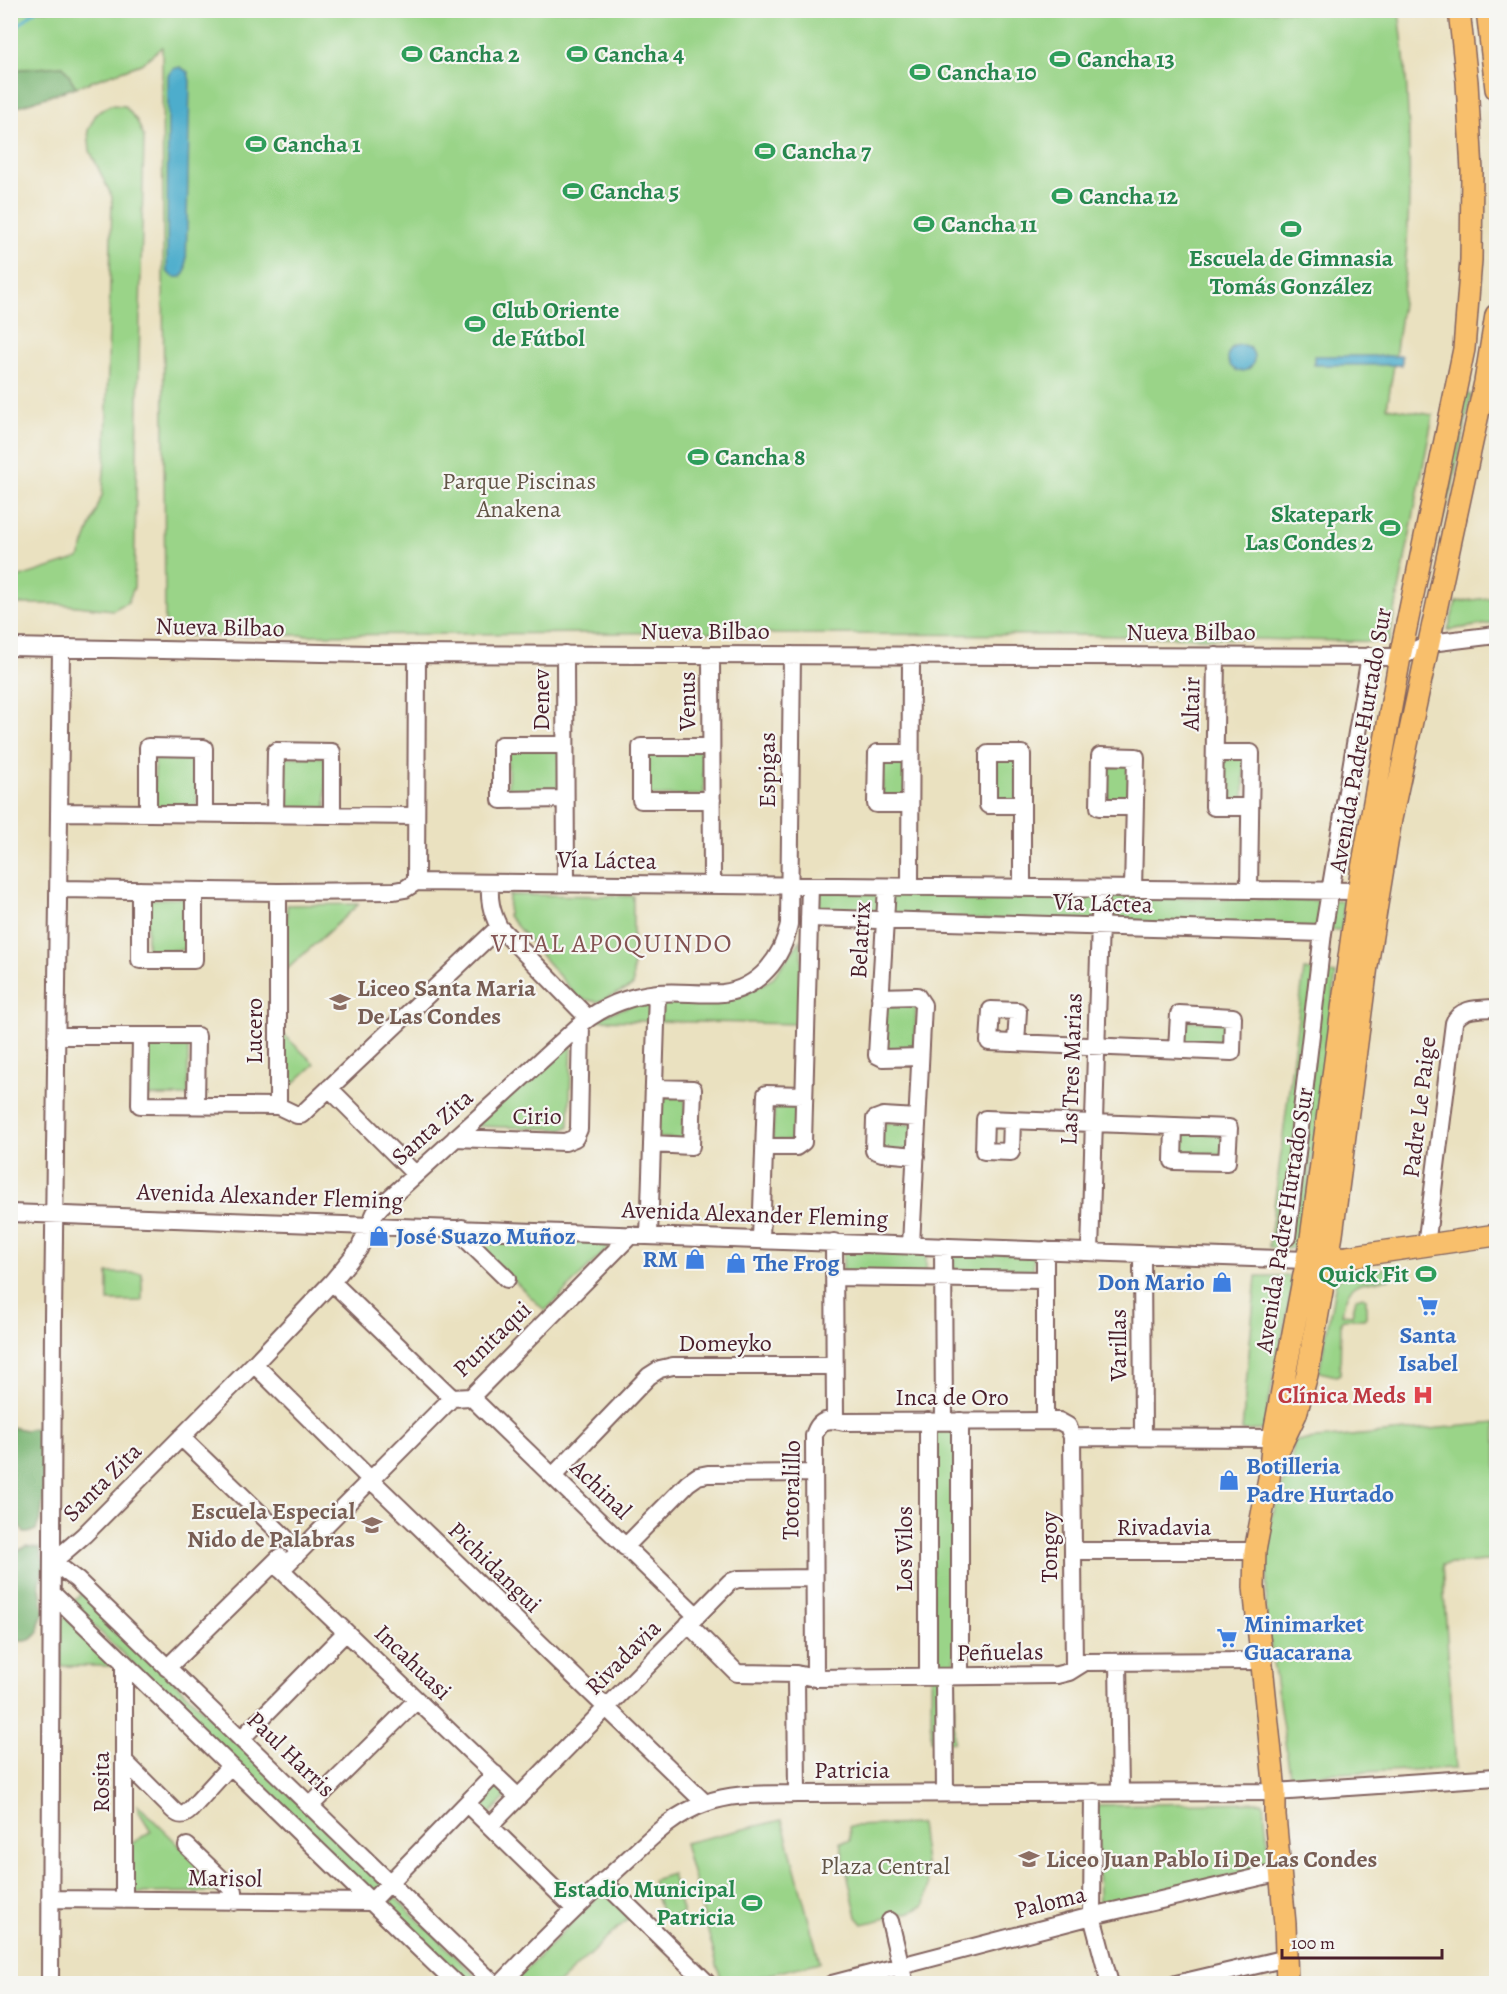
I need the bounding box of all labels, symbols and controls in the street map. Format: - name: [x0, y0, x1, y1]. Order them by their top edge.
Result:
- place label: Cancha 2: [429, 38, 520, 70]
- place label: Cancha 4: [594, 38, 684, 70]
- sports icon: Cancha 2: [400, 42, 424, 66]
- sports icon: Cancha 4: [565, 42, 589, 66]
- place label: Cancha 13: [1077, 43, 1175, 75]
- sports icon: Cancha 13: [1048, 47, 1072, 71]
- place label: Cancha 10: [937, 56, 1037, 88]
- sports icon: Cancha 10: [908, 60, 932, 84]
- place label: Cancha 1: [273, 128, 361, 160]
- sports icon: Cancha 1: [244, 132, 268, 156]
- place label: Cancha 7: [782, 135, 872, 167]
- sports icon: Cancha 7: [753, 139, 777, 163]
- place label: Cancha 5: [590, 175, 679, 207]
- sports icon: Cancha 5: [561, 179, 585, 203]
- place label: Cancha 12: [1079, 180, 1178, 212]
- sports icon: Cancha 12: [1050, 184, 1074, 208]
- place label: Cancha 11: [941, 208, 1037, 240]
- sports icon: Cancha 11: [912, 212, 936, 236]
- sports icon: Escuela de Gimnasia Tomás González: [1279, 217, 1303, 241]
- place label: Escuela de Gimnasia Tomás González: [1189, 242, 1394, 302]
- place label: Club Oriente de Fútbol: [492, 294, 619, 354]
- sports icon: Club Oriente de Fútbol: [463, 312, 487, 336]
- place label: Cancha 8: [715, 441, 805, 473]
- sports icon: Cancha 8: [686, 445, 710, 469]
- park label: Parque Piscinas Anakena: [442, 465, 596, 525]
- place label: Skatepark Las Condes 2: [1245, 498, 1374, 558]
- sports icon: Skatepark Las Condes 2: [1378, 516, 1402, 540]
- street label: Avenida Padre Hurtado Sur: [1321, 605, 1399, 876]
- street label: Nueva Bilbao: [155, 610, 285, 644]
- street label: Nueva Bilbao: [640, 615, 770, 647]
- street label: Nueva Bilbao: [1126, 616, 1256, 648]
- street label: Denev: [525, 669, 557, 731]
- street label: Venus: [671, 671, 703, 732]
- street label: Altair: [1175, 676, 1207, 733]
- street label: Espigas: [751, 732, 783, 808]
- street label: Vía Láctea: [556, 843, 658, 877]
- street label: Vía Láctea: [1052, 885, 1154, 921]
- street label: Belatrix: [842, 900, 878, 979]
- district label: VITAL APOQUINDO: [490, 926, 733, 961]
- place label: Liceo Santa Maria De Las Condes: [357, 972, 536, 1032]
- school or university icon: Liceo Santa Maria De Las Condes: [328, 990, 352, 1014]
- street label: Las Tres Marias: [1052, 992, 1090, 1146]
- street label: Lucero: [238, 998, 270, 1064]
- street label: Padre Le Paige: [1394, 1034, 1444, 1180]
- street label: Santa Zita: [384, 1081, 480, 1172]
- street label: Avenida Padre Hurtado Sur: [1247, 1085, 1321, 1356]
- street label: Cirio: [512, 1100, 562, 1132]
- street label: Avenida Alexander Fleming: [135, 1175, 404, 1217]
- street label: Avenida Alexander Fleming: [620, 1193, 889, 1235]
- place label: José Suazo Muñoz: [396, 1220, 576, 1252]
- shop icon: José Suazo Muñoz: [367, 1224, 391, 1248]
- place label: RM: [642, 1243, 678, 1275]
- shop icon: RM: [683, 1247, 707, 1271]
- place label: The Frog: [753, 1247, 840, 1279]
- shop icon: The Frog: [724, 1251, 748, 1275]
- place label: Quick Fit: [1319, 1258, 1409, 1290]
- sports icon: Quick Fit: [1414, 1262, 1438, 1286]
- place label: Don Mario: [1098, 1266, 1205, 1298]
- shop icon: Don Mario: [1210, 1270, 1234, 1294]
- street label: Punitaqui: [446, 1294, 538, 1384]
- supermarket icon: Santa Isabel: [1416, 1294, 1440, 1318]
- street label: Varillas: [1102, 1309, 1134, 1382]
- place label: Santa Isabel: [1398, 1319, 1458, 1379]
- street label: Domeyko: [678, 1327, 772, 1359]
- place label: Clínica Meds: [1278, 1379, 1406, 1411]
- street label: Inca de Oro: [895, 1381, 1009, 1413]
- hospital icon: Clínica Meds: [1411, 1383, 1435, 1407]
- street label: Santa Zita: [55, 1435, 149, 1529]
- street label: Totoralillo: [774, 1440, 808, 1540]
- place label: Botilleria Padre Hurtado: [1246, 1450, 1394, 1510]
- street label: Achinal: [563, 1451, 639, 1526]
- shop icon: Botilleria Padre Hurtado: [1217, 1468, 1241, 1492]
- place label: Escuela Especial Nido de Palabras: [187, 1495, 356, 1555]
- street label: Los Vilos: [888, 1506, 920, 1592]
- street label: Tongoy: [1033, 1511, 1065, 1583]
- street label: Rivadavia: [1117, 1511, 1212, 1543]
- school or university icon: Escuela Especial Nido de Palabras: [360, 1513, 384, 1537]
- street label: Pichidangui: [441, 1514, 549, 1620]
- place label: Minimarket Guacarana: [1244, 1608, 1364, 1668]
- street label: Rivadavia: [578, 1612, 668, 1702]
- street label: Incahuasi: [367, 1617, 459, 1707]
- supermarket icon: Minimarket Guacarana: [1215, 1626, 1239, 1650]
- street label: Peñuelas: [956, 1635, 1044, 1669]
- street label: Paul Harris: [240, 1704, 342, 1804]
- street label: Rosita: [85, 1750, 117, 1813]
- street label: Patricia: [814, 1754, 891, 1786]
- place label: Liceo Juan Pablo Ii De Las Condes: [1046, 1843, 1377, 1875]
- school or university icon: Liceo Juan Pablo Ii De Las Condes: [1017, 1847, 1041, 1871]
- park label: Plaza Central: [820, 1850, 950, 1882]
- street label: Marisol: [187, 1861, 263, 1895]
- place label: Estadio Municipal Patricia: [553, 1873, 736, 1933]
- street label: Paloma: [1011, 1877, 1090, 1926]
- sports icon: Estadio Municipal Patricia: [740, 1891, 764, 1915]
- scale bar: [1282, 1922, 1442, 1960]
- text: 100 m: [1291, 1931, 1335, 1955]

